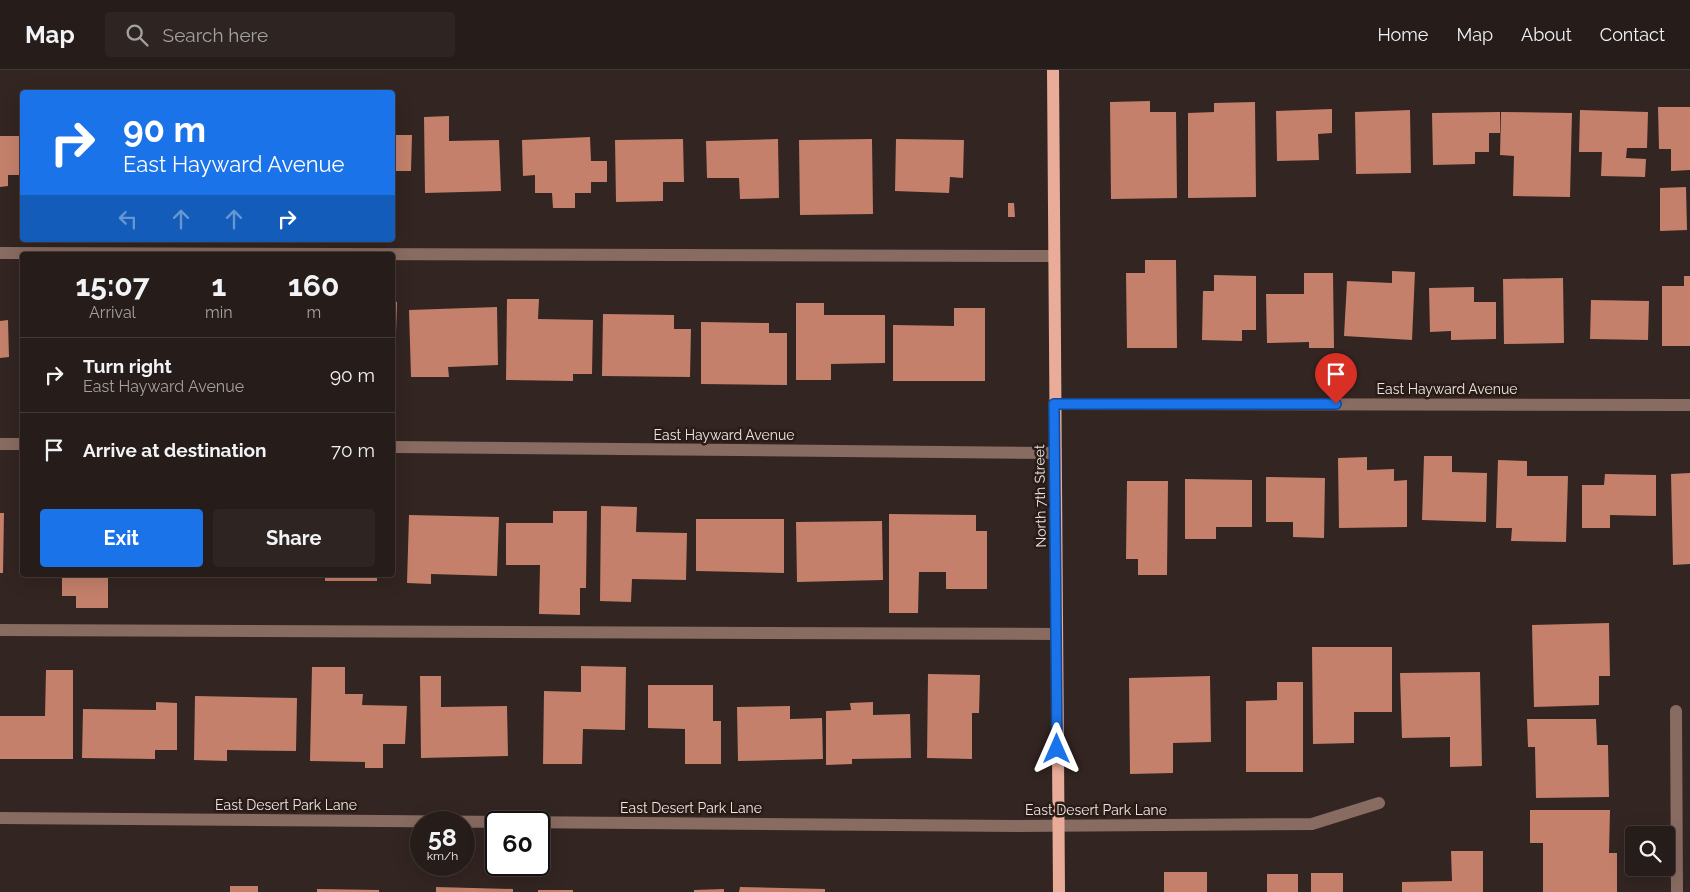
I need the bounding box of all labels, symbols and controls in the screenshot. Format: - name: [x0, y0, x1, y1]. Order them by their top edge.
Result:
- search box: [105, 12, 455, 57]
- text: Map: [25, 20, 75, 49]
- icon: search: [123, 21, 151, 49]
- text: Search here: [163, 24, 268, 46]
- text: Home: [1377, 24, 1428, 45]
- text: Map: [1456, 24, 1493, 45]
- text: About: [1521, 24, 1572, 45]
- text: Contact: [1600, 24, 1665, 45]
- text: 90 m: [123, 109, 206, 150]
- icon: right: [40, 110, 105, 175]
- text: East Hayward Avenue: [123, 151, 344, 177]
- icon: left: [114, 205, 142, 233]
- icon: ahead: [167, 205, 195, 233]
- icon: ahead: [220, 205, 248, 233]
- icon: right: [273, 205, 301, 233]
- text: 15:07: [75, 268, 150, 303]
- text: 1: [211, 268, 226, 303]
- text: 160: [288, 268, 340, 303]
- text: Arrival: [89, 303, 136, 322]
- text: min: [205, 303, 233, 322]
- text: m: [306, 303, 321, 322]
- pin: [1315, 353, 1357, 404]
- text: Turn right: [83, 355, 172, 377]
- icon: arrive: [1322, 360, 1350, 388]
- icon: right: [40, 361, 68, 389]
- text: 90 m: [330, 364, 375, 386]
- text: East Hayward Avenue: [83, 377, 244, 396]
- street label: East Hayward Avenue: [1377, 381, 1517, 397]
- street label: East Hayward Avenue: [654, 427, 794, 443]
- icon: arrive: [40, 436, 68, 464]
- text: Arrive at destination: [83, 439, 267, 461]
- text: 70 m: [331, 439, 375, 461]
- street label: North 7th Street: [1031, 444, 1049, 548]
- button: Exit: [40, 509, 203, 567]
- button: Share: [213, 509, 375, 567]
- position arrow: [1030, 722, 1082, 774]
- street label: East Desert Park Lane: [215, 797, 357, 813]
- street label: East Desert Park Lane: [620, 800, 762, 816]
- street label: East Desert Park Lane: [1025, 802, 1167, 818]
- speed limit sign: 60: [485, 811, 550, 876]
- text: 58: [428, 822, 457, 852]
- map controls: [1625, 826, 1675, 876]
- button: search: [1625, 826, 1675, 876]
- text: km/h: [427, 849, 458, 863]

